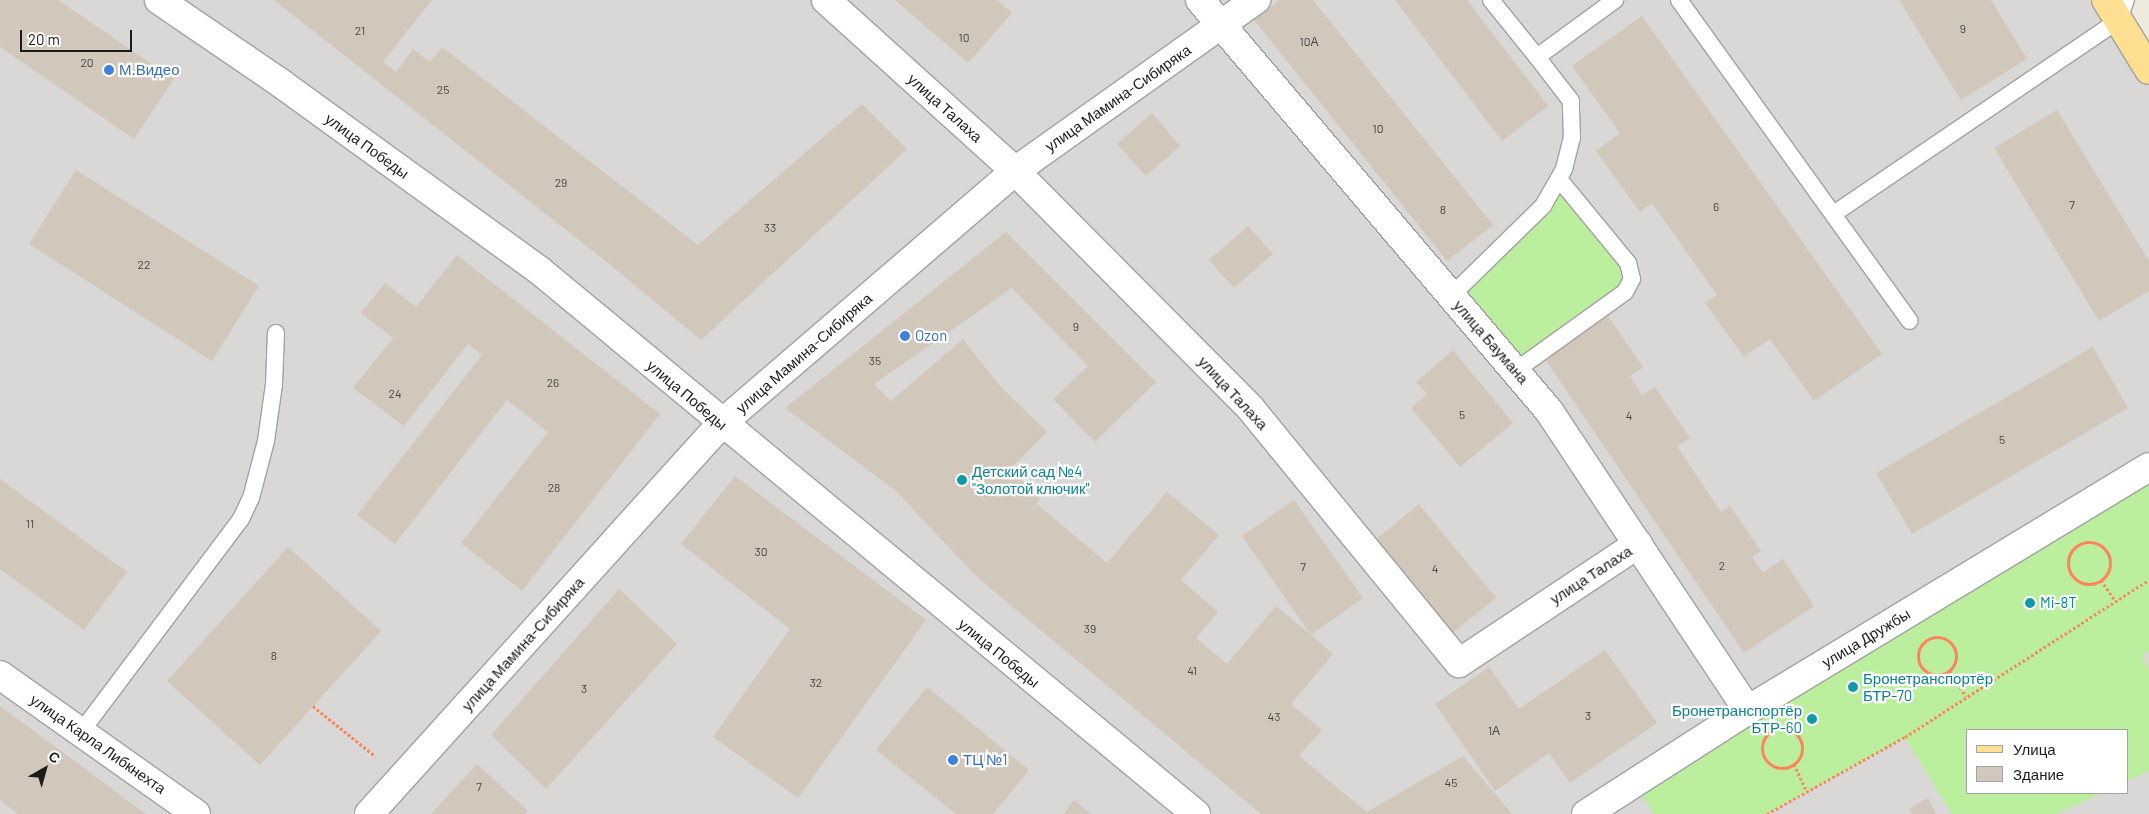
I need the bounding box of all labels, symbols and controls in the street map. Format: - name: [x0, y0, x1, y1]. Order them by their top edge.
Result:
- scale bar: [22, 20, 135, 52]
- house number: 9: [1960, 22, 1966, 36]
- house number: 21: [355, 24, 365, 38]
- text: 20 m: [28, 30, 60, 48]
- house number: 10: [959, 31, 969, 45]
- house number: 10А: [1300, 35, 1318, 49]
- street label: улица Мамина-Сибиряка: [1041, 41, 1195, 155]
- house number: 20: [80, 56, 94, 70]
- place label: М.Видео: [119, 61, 179, 79]
- marker: М.Видео: [103, 64, 115, 76]
- street label: улица Талаха: [904, 70, 986, 146]
- house number: 25: [437, 83, 449, 97]
- street label: улица Победы: [322, 110, 412, 182]
- house number: 10: [1373, 122, 1383, 136]
- house number: 29: [555, 176, 567, 190]
- house number: 7: [2069, 198, 2075, 212]
- house number: 6: [1713, 200, 1719, 214]
- house number: 8: [1440, 203, 1446, 217]
- house number: 33: [764, 221, 776, 235]
- house number: 22: [138, 258, 150, 272]
- street label: улица Мамина-Сибиряка: [732, 289, 876, 417]
- street label: улица Баумана: [1450, 297, 1532, 387]
- house number: 9: [1073, 320, 1079, 334]
- place label: Ozon: [915, 327, 947, 345]
- marker: Ozon: [899, 330, 911, 342]
- street label: улица Талаха: [1194, 353, 1272, 433]
- house number: 35: [869, 354, 881, 368]
- street label: улица Победы: [643, 356, 731, 434]
- house number: 26: [547, 376, 559, 390]
- house number: 24: [388, 387, 402, 401]
- house number: 5: [1459, 408, 1465, 422]
- house number: 4: [1626, 409, 1632, 423]
- house number: 5: [1999, 433, 2005, 447]
- place label: Детский сад №4 "Золотой ключик": [972, 462, 1089, 497]
- marker: Детский сад №4 "Золотой ключик": [956, 474, 968, 486]
- house number: 28: [548, 481, 560, 495]
- house number: 11: [26, 517, 34, 531]
- street label: улица Талаха: [1547, 542, 1635, 608]
- house number: 30: [755, 545, 767, 559]
- house number: 2: [1719, 559, 1725, 573]
- house number: 7: [1300, 560, 1306, 574]
- house number: 4: [1432, 562, 1438, 576]
- street label: улица Мамина-Сибиряка: [458, 573, 588, 715]
- place label: Mi-8T: [2040, 594, 2077, 612]
- marker: Mi-8T: [2024, 597, 2036, 609]
- street label: улица Дружбы: [1819, 605, 1913, 671]
- street label: улица Победы: [955, 615, 1043, 691]
- house number: 39: [1084, 622, 1096, 636]
- house number: 8: [271, 649, 277, 663]
- house number: 41: [1187, 664, 1197, 678]
- place label: Бронетранспортёр БТР-70: [1863, 669, 1993, 704]
- house number: 32: [810, 676, 822, 690]
- marker: Бронетранспортёр БТР-70: [1847, 681, 1859, 693]
- house number: 3: [581, 682, 587, 696]
- street label: улица Карла Либкнехта: [27, 690, 169, 798]
- place label: Бронетранспортёр БТР-60: [1672, 701, 1802, 736]
- house number: 3: [1585, 709, 1591, 723]
- house number: 43: [1268, 710, 1280, 724]
- marker: Бронетранспортёр БТР-60: [1806, 713, 1818, 725]
- house number: 1А: [1488, 724, 1500, 738]
- legend: [1966, 729, 2129, 794]
- text: Улица: [2013, 740, 2056, 758]
- north arrow: [20, 744, 70, 794]
- text: С: [45, 747, 64, 767]
- place label: ТЦ №1: [963, 751, 1008, 769]
- marker: ТЦ №1: [947, 754, 959, 766]
- text: Здание: [2013, 765, 2064, 783]
- house number: 45: [1445, 776, 1457, 790]
- house number: 7: [476, 780, 482, 794]

